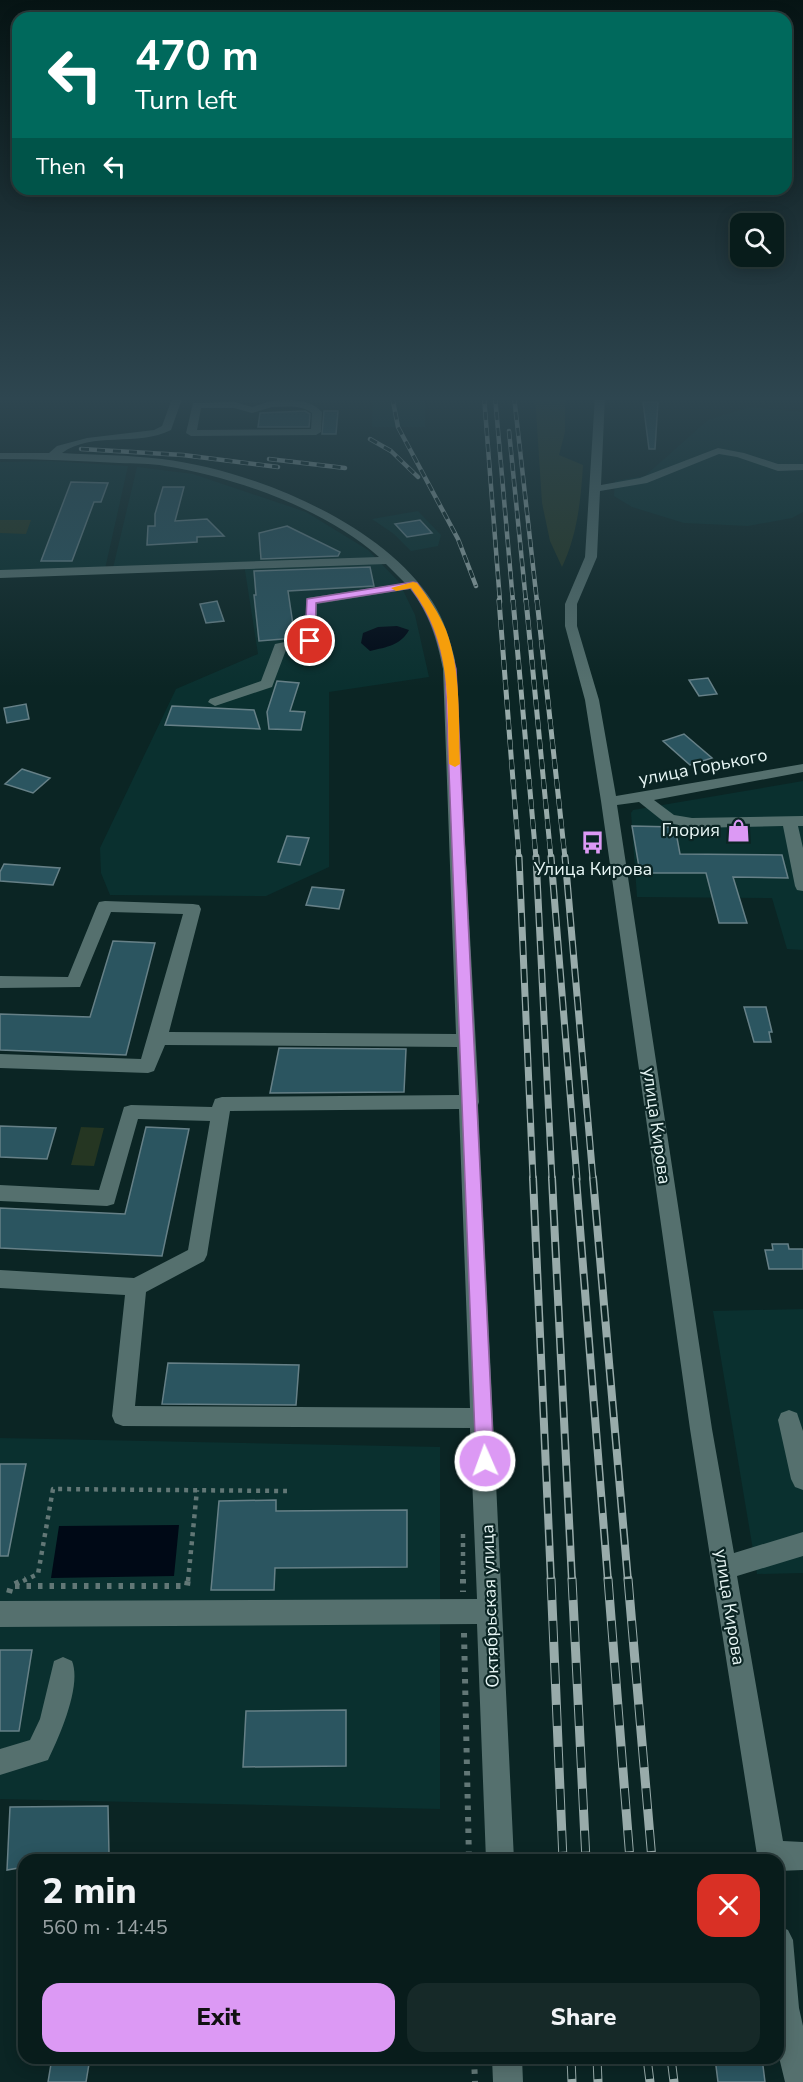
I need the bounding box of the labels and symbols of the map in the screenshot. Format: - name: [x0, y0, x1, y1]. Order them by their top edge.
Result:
- pin: [284, 615, 335, 666]
- street label: улица Горького: [637, 743, 769, 791]
- shop icon: Глория: [725, 817, 751, 843]
- place label: Глория: [661, 818, 720, 842]
- bus stop icon: Улица Кирова: [580, 830, 606, 856]
- place label: Улица Кирова: [533, 857, 652, 881]
- street label: улица Кирова: [637, 1066, 677, 1186]
- position arrow: [453, 1429, 517, 1493]
- street label: Октябрьская улица: [475, 1524, 505, 1688]
- street label: улица Кирова: [709, 1547, 751, 1667]

